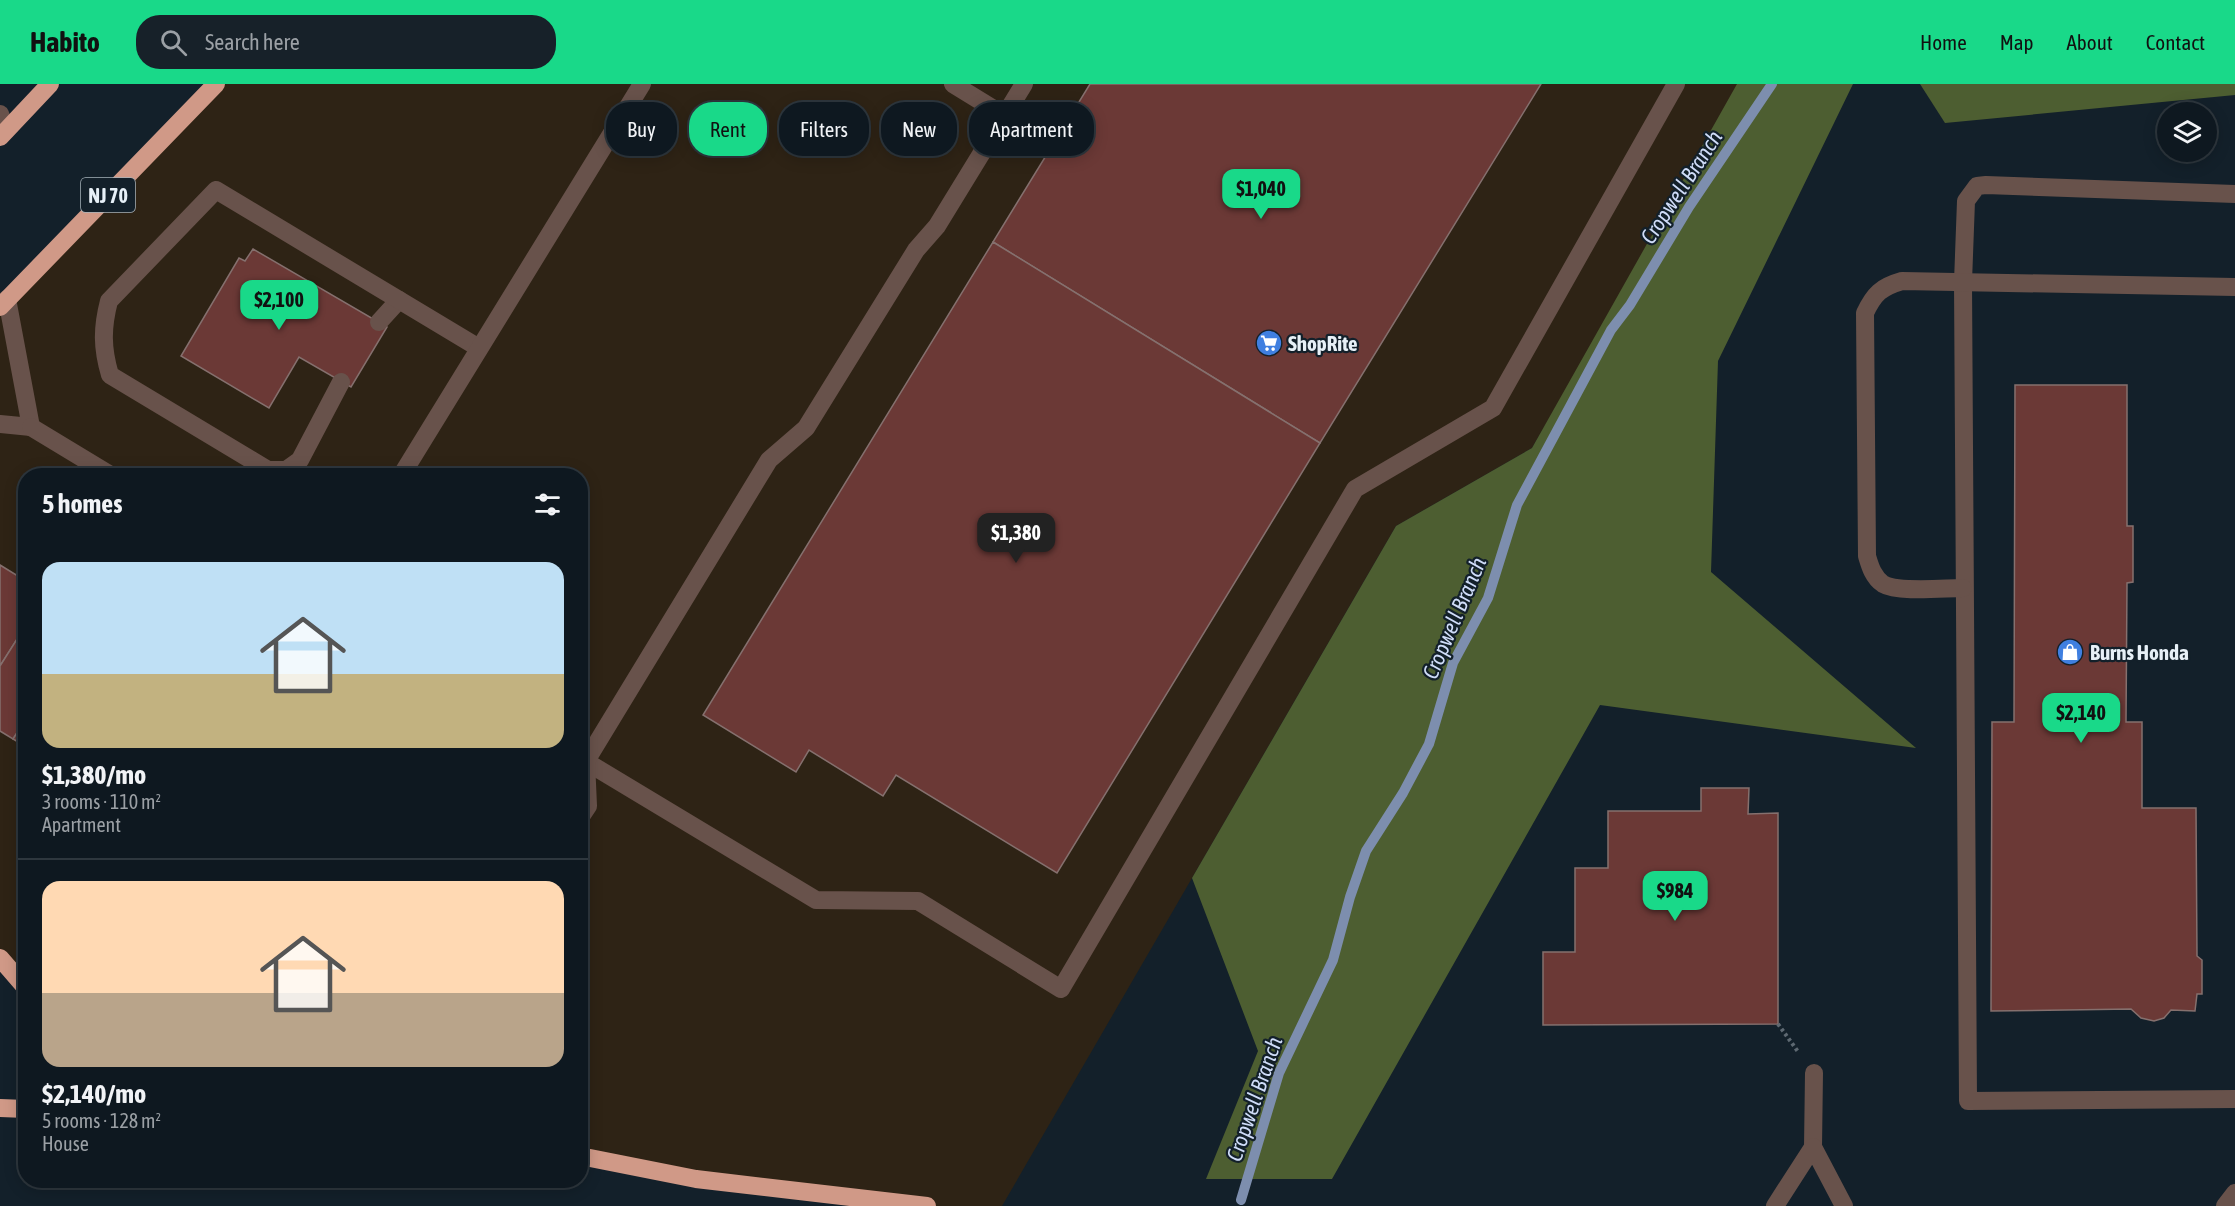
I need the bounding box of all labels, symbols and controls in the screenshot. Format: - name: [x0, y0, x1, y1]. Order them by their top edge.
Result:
- search box: [136, 15, 556, 69]
- text: Habito: [30, 26, 100, 58]
- icon: search: [157, 26, 190, 59]
- text: Search here: [205, 29, 300, 55]
- text: Home: [1920, 30, 1967, 54]
- text: Map: [2000, 30, 2034, 54]
- text: About: [2067, 30, 2113, 54]
- text: Contact: [2146, 30, 2205, 54]
- chip: Buy: [606, 102, 677, 156]
- chip: Rent: [689, 102, 767, 156]
- chip: Filters: [779, 102, 869, 156]
- chip: New: [881, 102, 957, 156]
- chip: Apartment: [969, 102, 1094, 156]
- map controls: [2157, 102, 2217, 162]
- button: layers: [2157, 102, 2217, 162]
- water label: Cropwell Branch: [1635, 125, 1727, 249]
- pin: $1,040: [1212, 169, 1310, 220]
- text: $1,040: [1236, 177, 1286, 200]
- road number: NJ 70: [81, 178, 135, 212]
- pin: $2,100: [230, 280, 328, 331]
- text: $2,100: [254, 288, 304, 311]
- supermarket icon: ShopRite: [1254, 328, 1284, 358]
- place label: ShopRite: [1288, 331, 1358, 355]
- icon: filters: [531, 488, 564, 521]
- text: 5 homes: [42, 489, 122, 519]
- pin: $1,380: [967, 513, 1065, 564]
- text: $1,380: [991, 521, 1041, 544]
- water label: Cropwell Branch: [1417, 553, 1491, 683]
- icon: home: [249, 601, 357, 709]
- shop icon: Burns Honda: [2055, 637, 2085, 667]
- place label: Burns Honda: [2090, 640, 2189, 664]
- pin: $2,140: [2032, 693, 2130, 744]
- text: $2,140: [2056, 701, 2106, 724]
- text: $1,380/mo: [42, 760, 146, 790]
- text: 3 rooms · 110 m²: [42, 790, 161, 813]
- text: Apartment: [42, 813, 121, 836]
- pin: $984: [1639, 871, 1711, 922]
- text: $984: [1657, 879, 1693, 902]
- icon: home: [249, 920, 357, 1028]
- water label: Cropwell Branch: [1221, 1033, 1288, 1165]
- text: $2,140/mo: [42, 1079, 146, 1109]
- text: 5 rooms · 128 m²: [42, 1109, 161, 1132]
- text: House: [42, 1132, 89, 1155]

